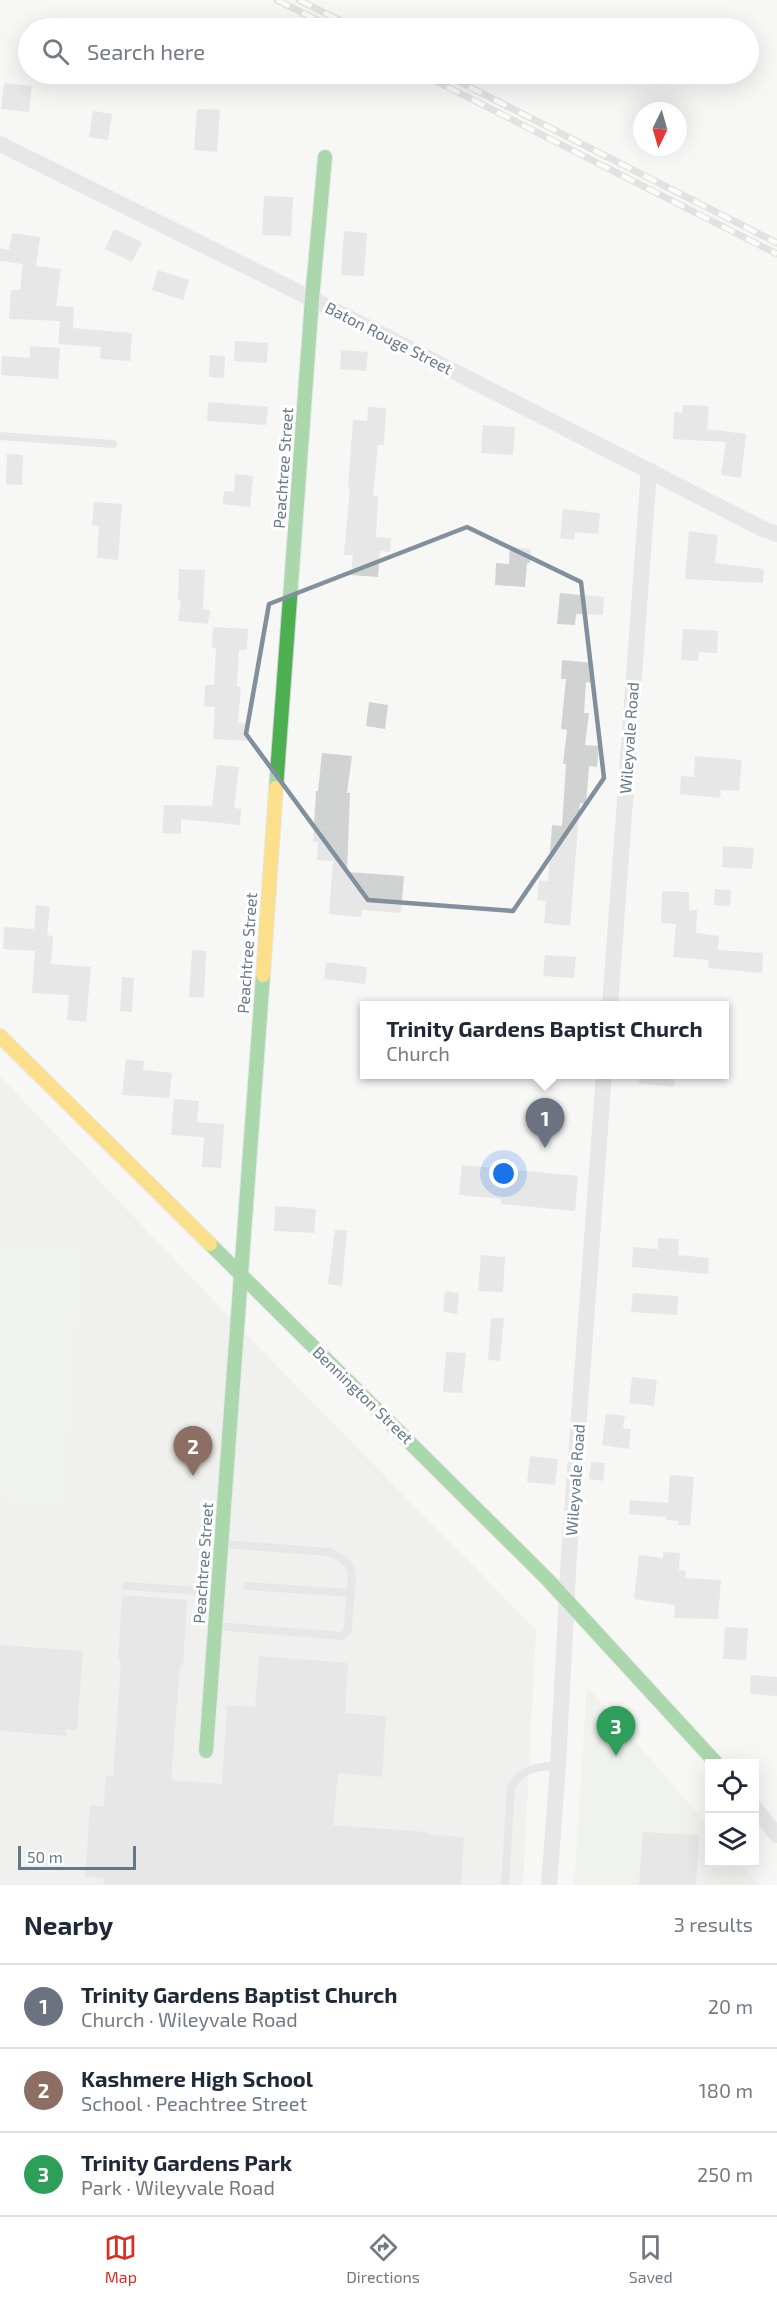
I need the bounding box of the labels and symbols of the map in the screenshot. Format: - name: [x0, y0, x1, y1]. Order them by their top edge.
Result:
- north arrow: [633, 102, 687, 156]
- street label: Baton Rouge Street: [322, 297, 456, 378]
- street label: Peachtree Street: [269, 407, 296, 529]
- street label: Wileyvale Road: [615, 682, 642, 794]
- street label: Peachtree Street: [233, 892, 260, 1014]
- pin: 1: [526, 1098, 564, 1148]
- your location: [489, 1159, 518, 1188]
- street label: Bennington Street: [309, 1342, 417, 1447]
- street label: Wileyvale Road: [561, 1424, 588, 1536]
- pin: 2: [174, 1426, 212, 1476]
- street label: Peachtree Street: [189, 1502, 216, 1624]
- pin: 3: [596, 1706, 636, 1756]
- scale bar: [18, 1843, 136, 1870]

